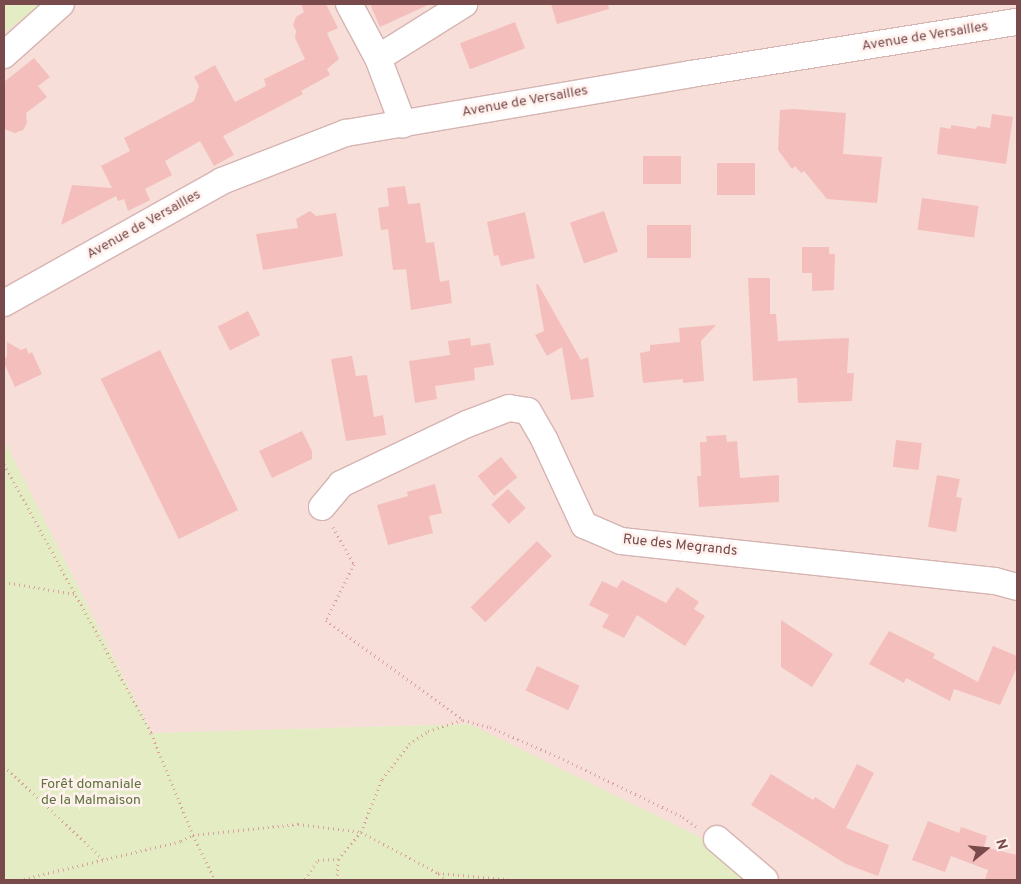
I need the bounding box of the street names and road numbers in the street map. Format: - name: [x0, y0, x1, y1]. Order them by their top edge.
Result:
- street label: Avenue de Versailles: [860, 19, 990, 55]
- street label: Avenue de Versailles: [460, 83, 590, 121]
- street label: Avenue de Versailles: [84, 187, 204, 263]
- street label: Rue des Megrands: [622, 532, 738, 560]

